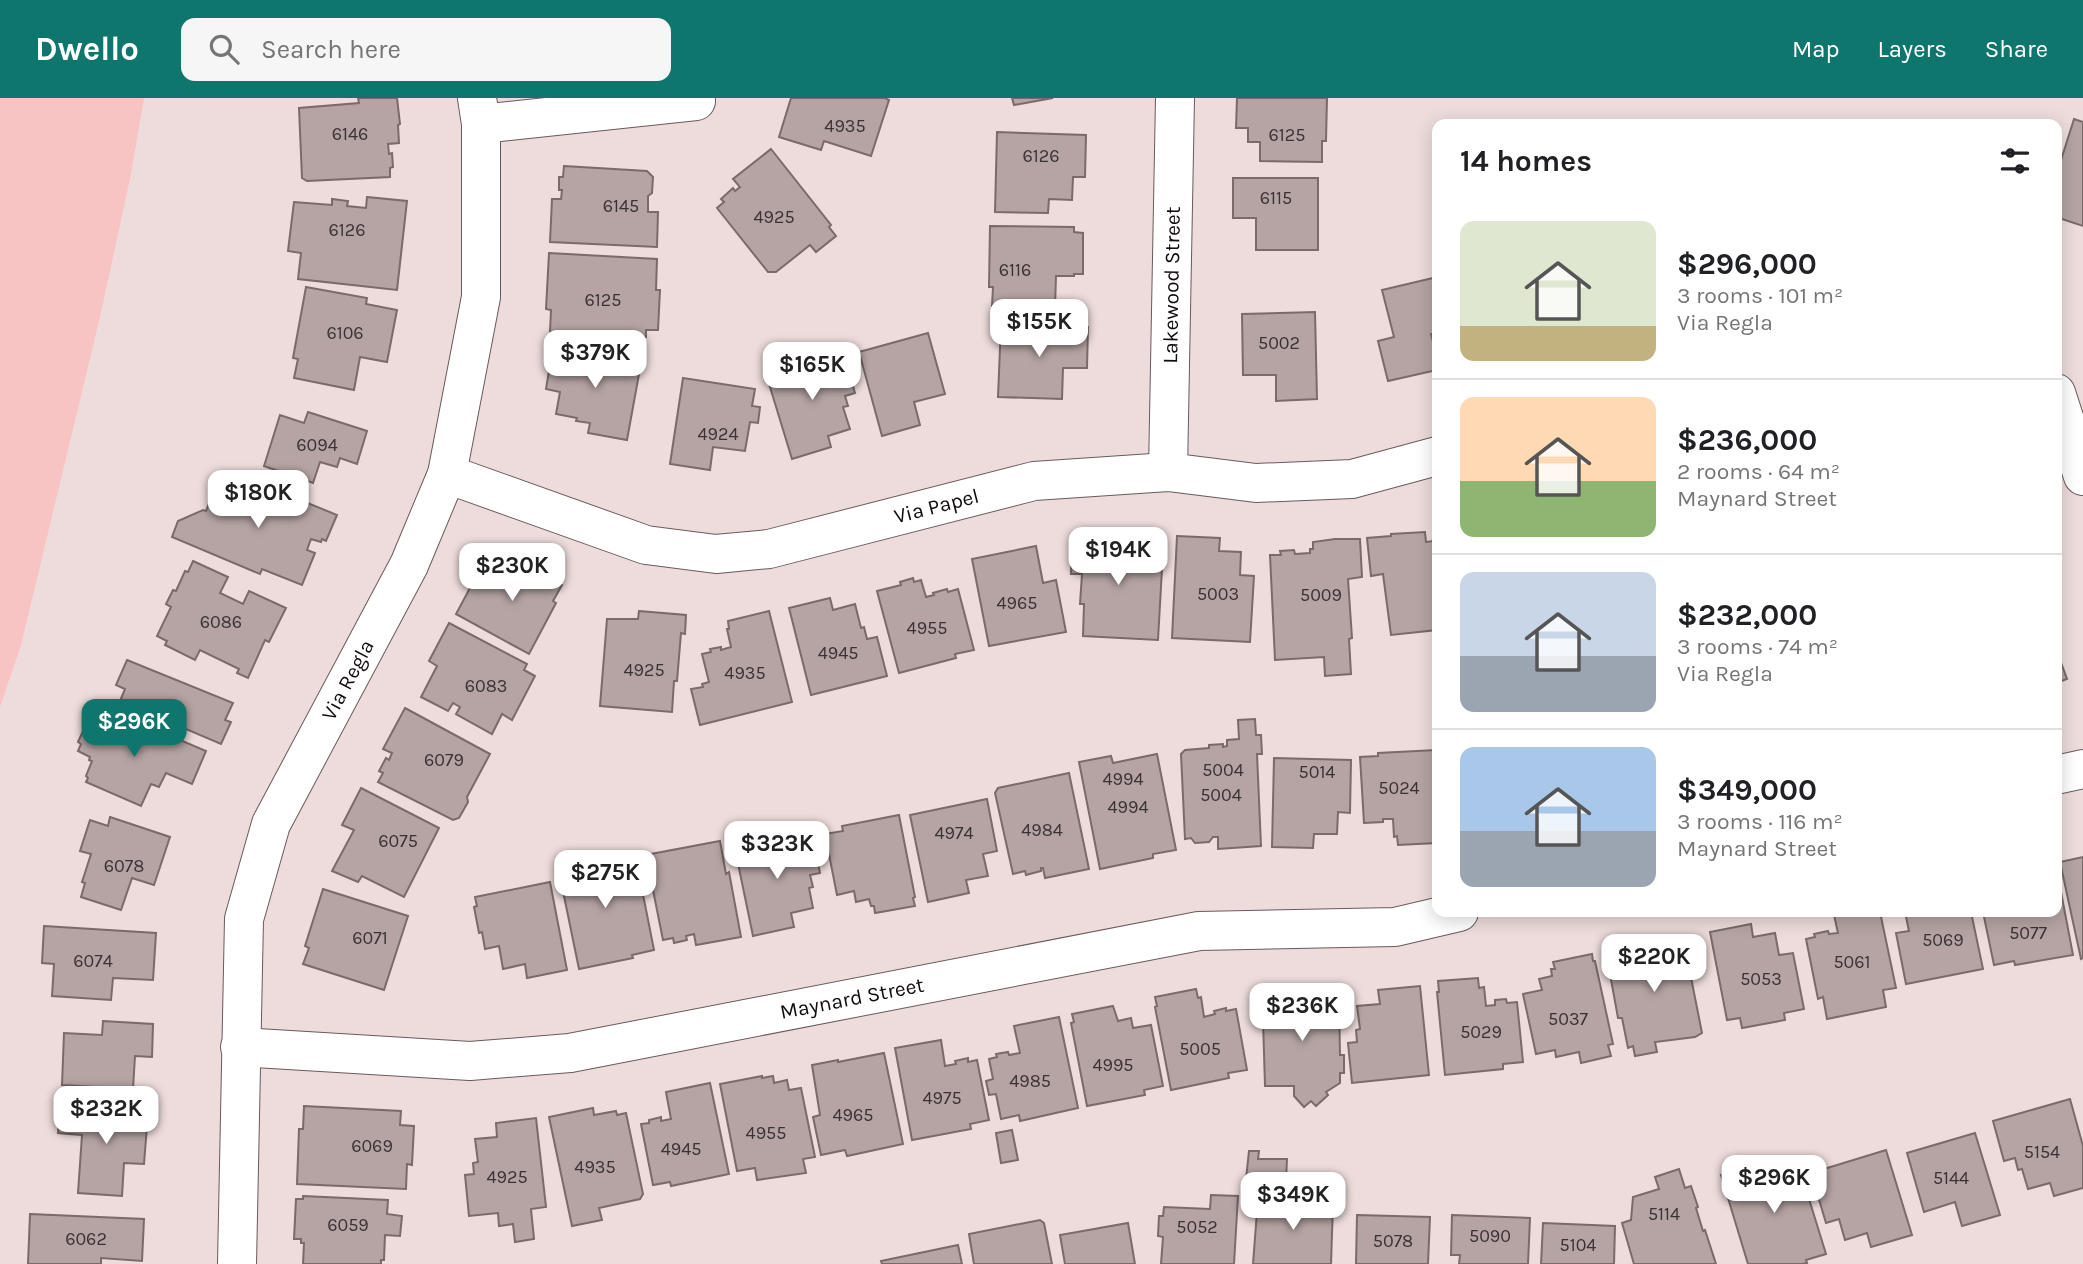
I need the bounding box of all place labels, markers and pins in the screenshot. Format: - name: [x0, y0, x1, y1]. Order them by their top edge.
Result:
- pin: $155K: [990, 300, 1088, 359]
- pin: $379K: [546, 330, 644, 390]
- pin: $165K: [763, 342, 861, 402]
- pin: $180K: [209, 470, 307, 530]
- pin: $194K: [1069, 528, 1167, 587]
- pin: $230K: [463, 544, 561, 603]
- pin: $296K: [85, 700, 183, 759]
- pin: $323K: [728, 822, 826, 881]
- pin: $275K: [556, 850, 654, 910]
- pin: $220K: [1605, 934, 1703, 994]
- pin: $236K: [1253, 984, 1351, 1043]
- pin: $232K: [57, 1086, 155, 1146]
- pin: $296K: [1725, 1156, 1823, 1215]
- pin: $349K: [1244, 1172, 1342, 1232]

